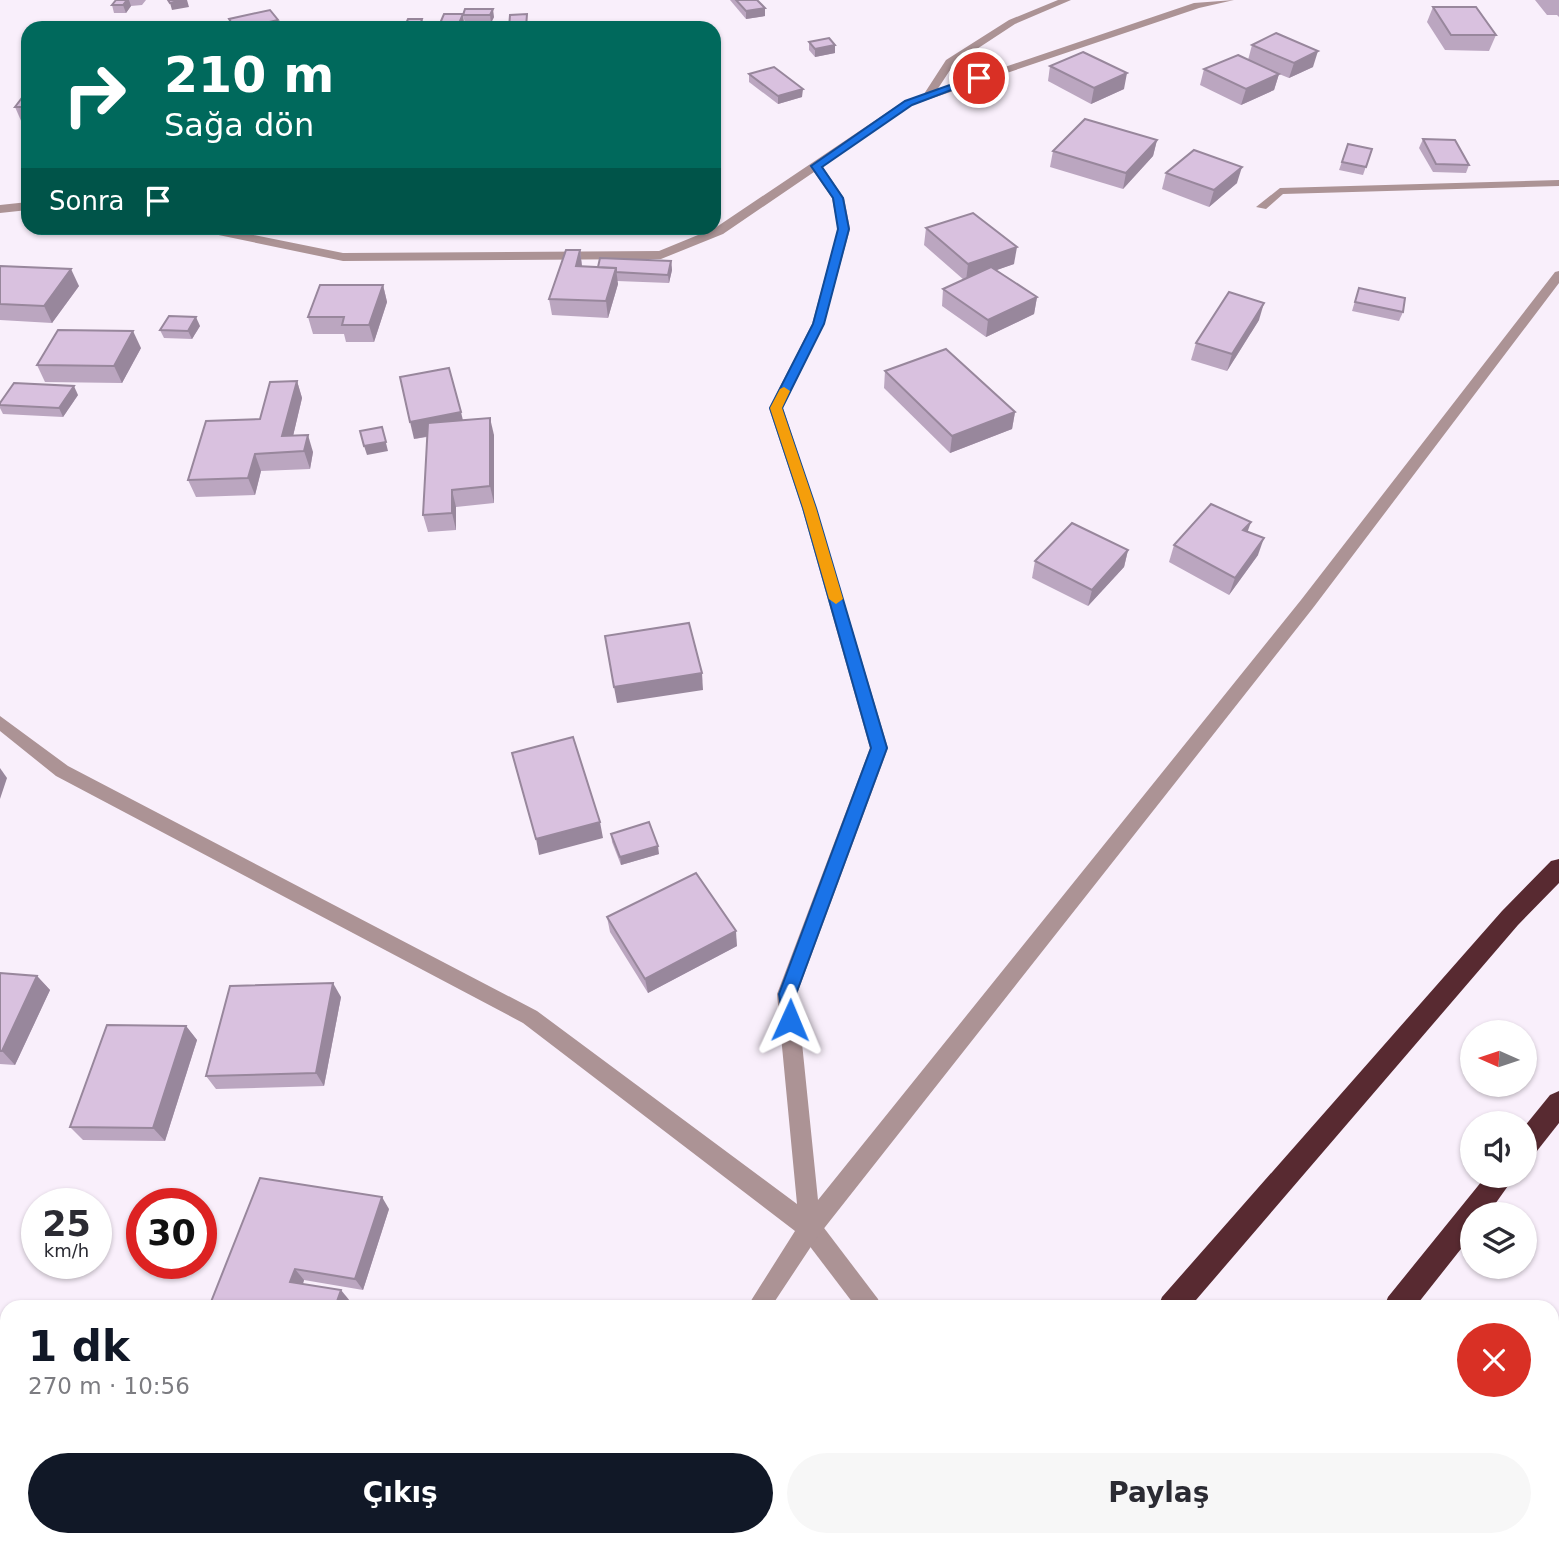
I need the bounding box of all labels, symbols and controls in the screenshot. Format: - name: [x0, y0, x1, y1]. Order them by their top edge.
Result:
- text: 210 m: [164, 47, 334, 104]
- pin: [949, 48, 1009, 108]
- icon: right: [49, 49, 140, 140]
- icon: arrive: [960, 59, 998, 97]
- text: Sağa dön: [164, 106, 314, 144]
- icon: arrive: [139, 182, 177, 220]
- text: Sonra: [49, 186, 125, 216]
- position arrow: [753, 983, 827, 1057]
- north arrow: [1460, 1020, 1536, 1097]
- map controls: [1460, 1020, 1537, 1279]
- button: sound: [1460, 1111, 1537, 1188]
- speed limit sign: 30: [126, 1188, 217, 1279]
- button: layers: [1460, 1202, 1537, 1279]
- text: 25: [42, 1204, 91, 1244]
- text: km/h: [44, 1240, 89, 1261]
- text: 1 dk: [28, 1322, 130, 1371]
- button: close: [1457, 1323, 1531, 1397]
- text: 270 m · 10:56: [28, 1373, 190, 1399]
- button: Çıkış: [28, 1453, 773, 1533]
- button: Paylaş: [787, 1453, 1531, 1533]

